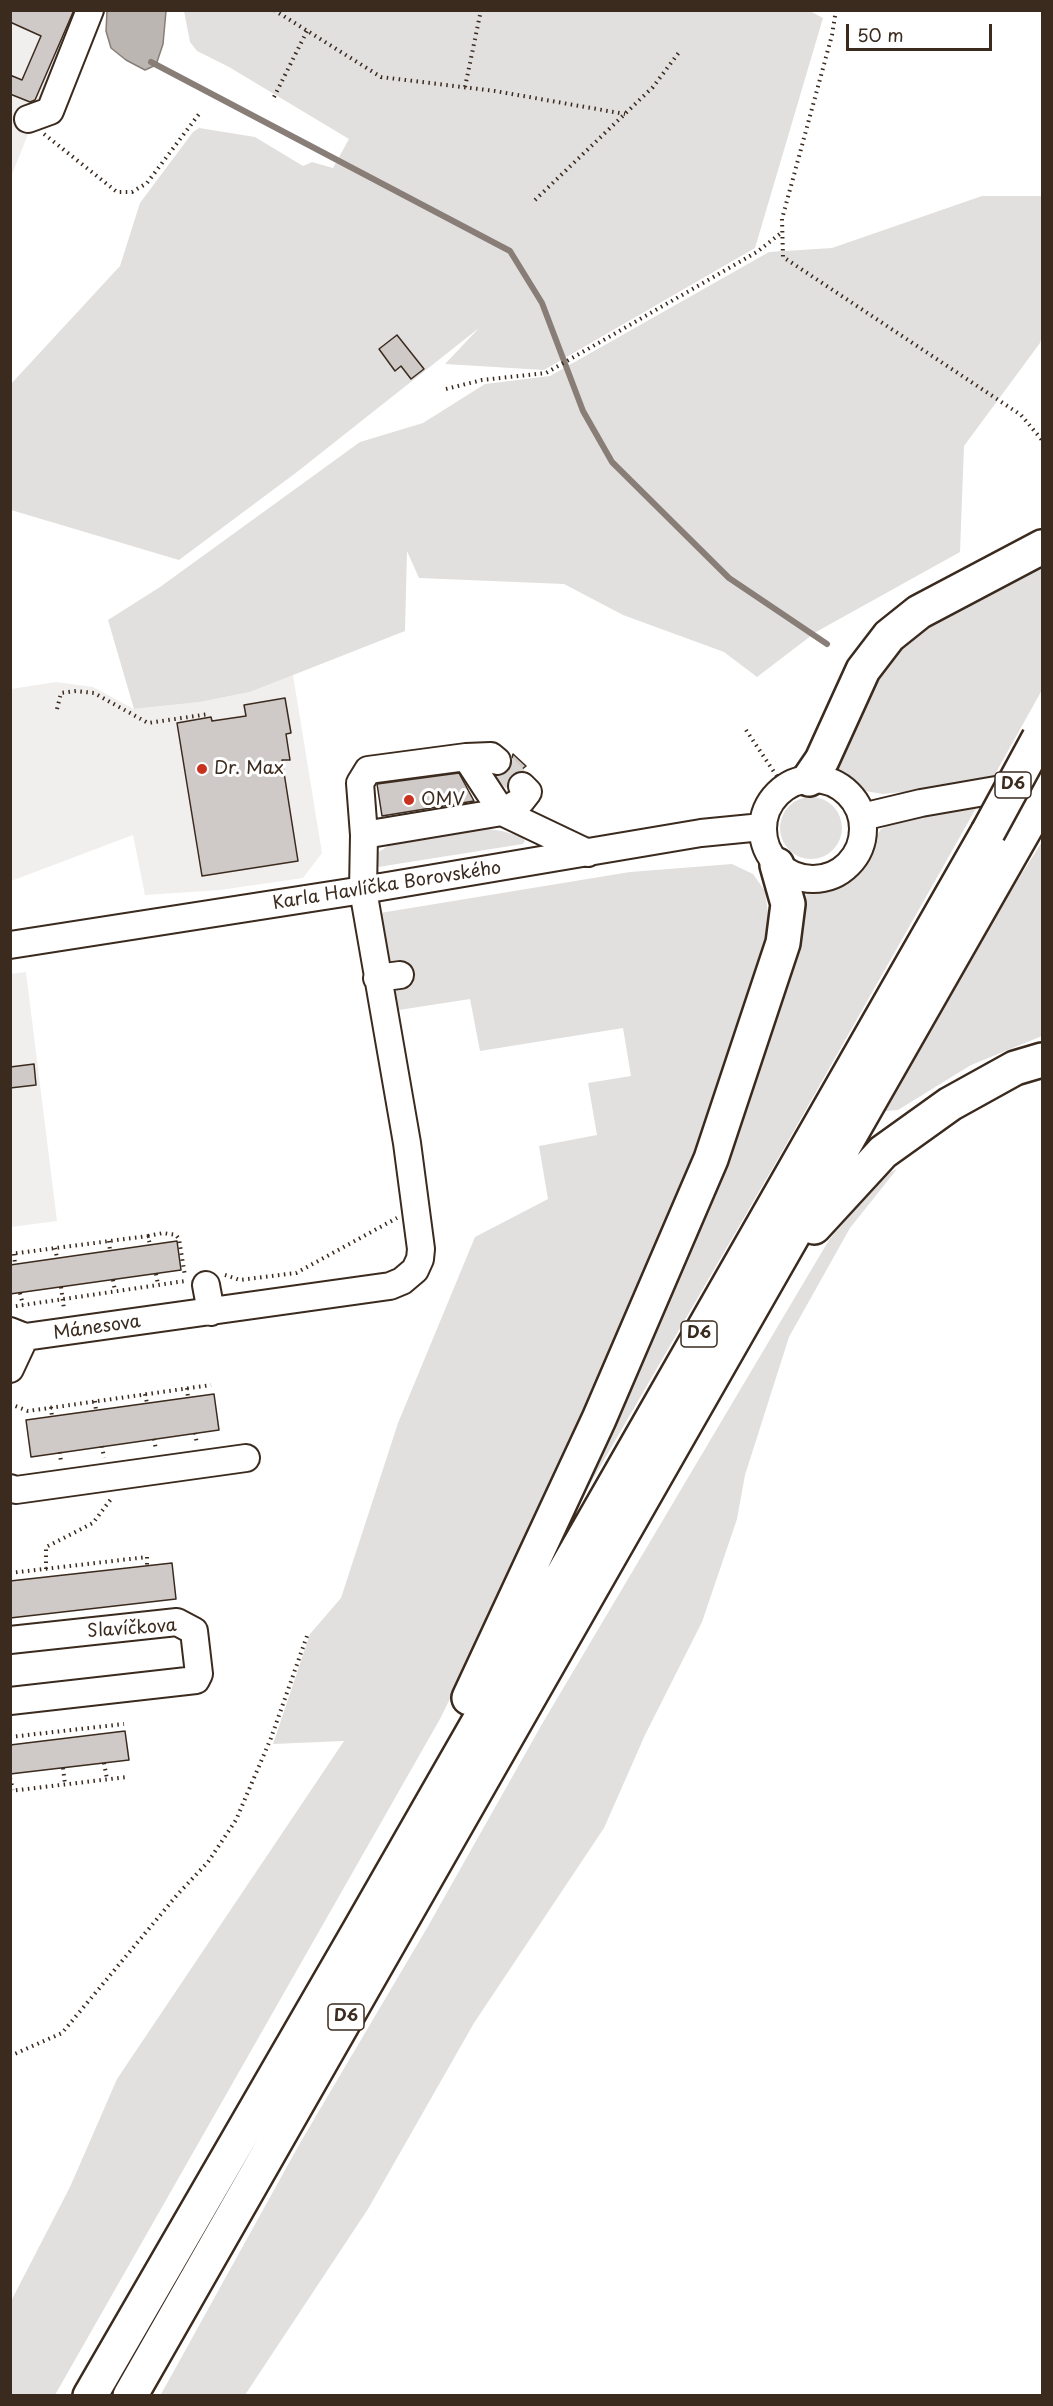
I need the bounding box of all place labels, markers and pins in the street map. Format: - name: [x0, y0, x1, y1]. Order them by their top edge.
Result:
- place label: Dr. Max: [214, 758, 284, 780]
- marker: Dr. Max: [195, 762, 209, 776]
- place label: OMV: [421, 789, 465, 811]
- marker: OMV: [402, 793, 416, 807]

